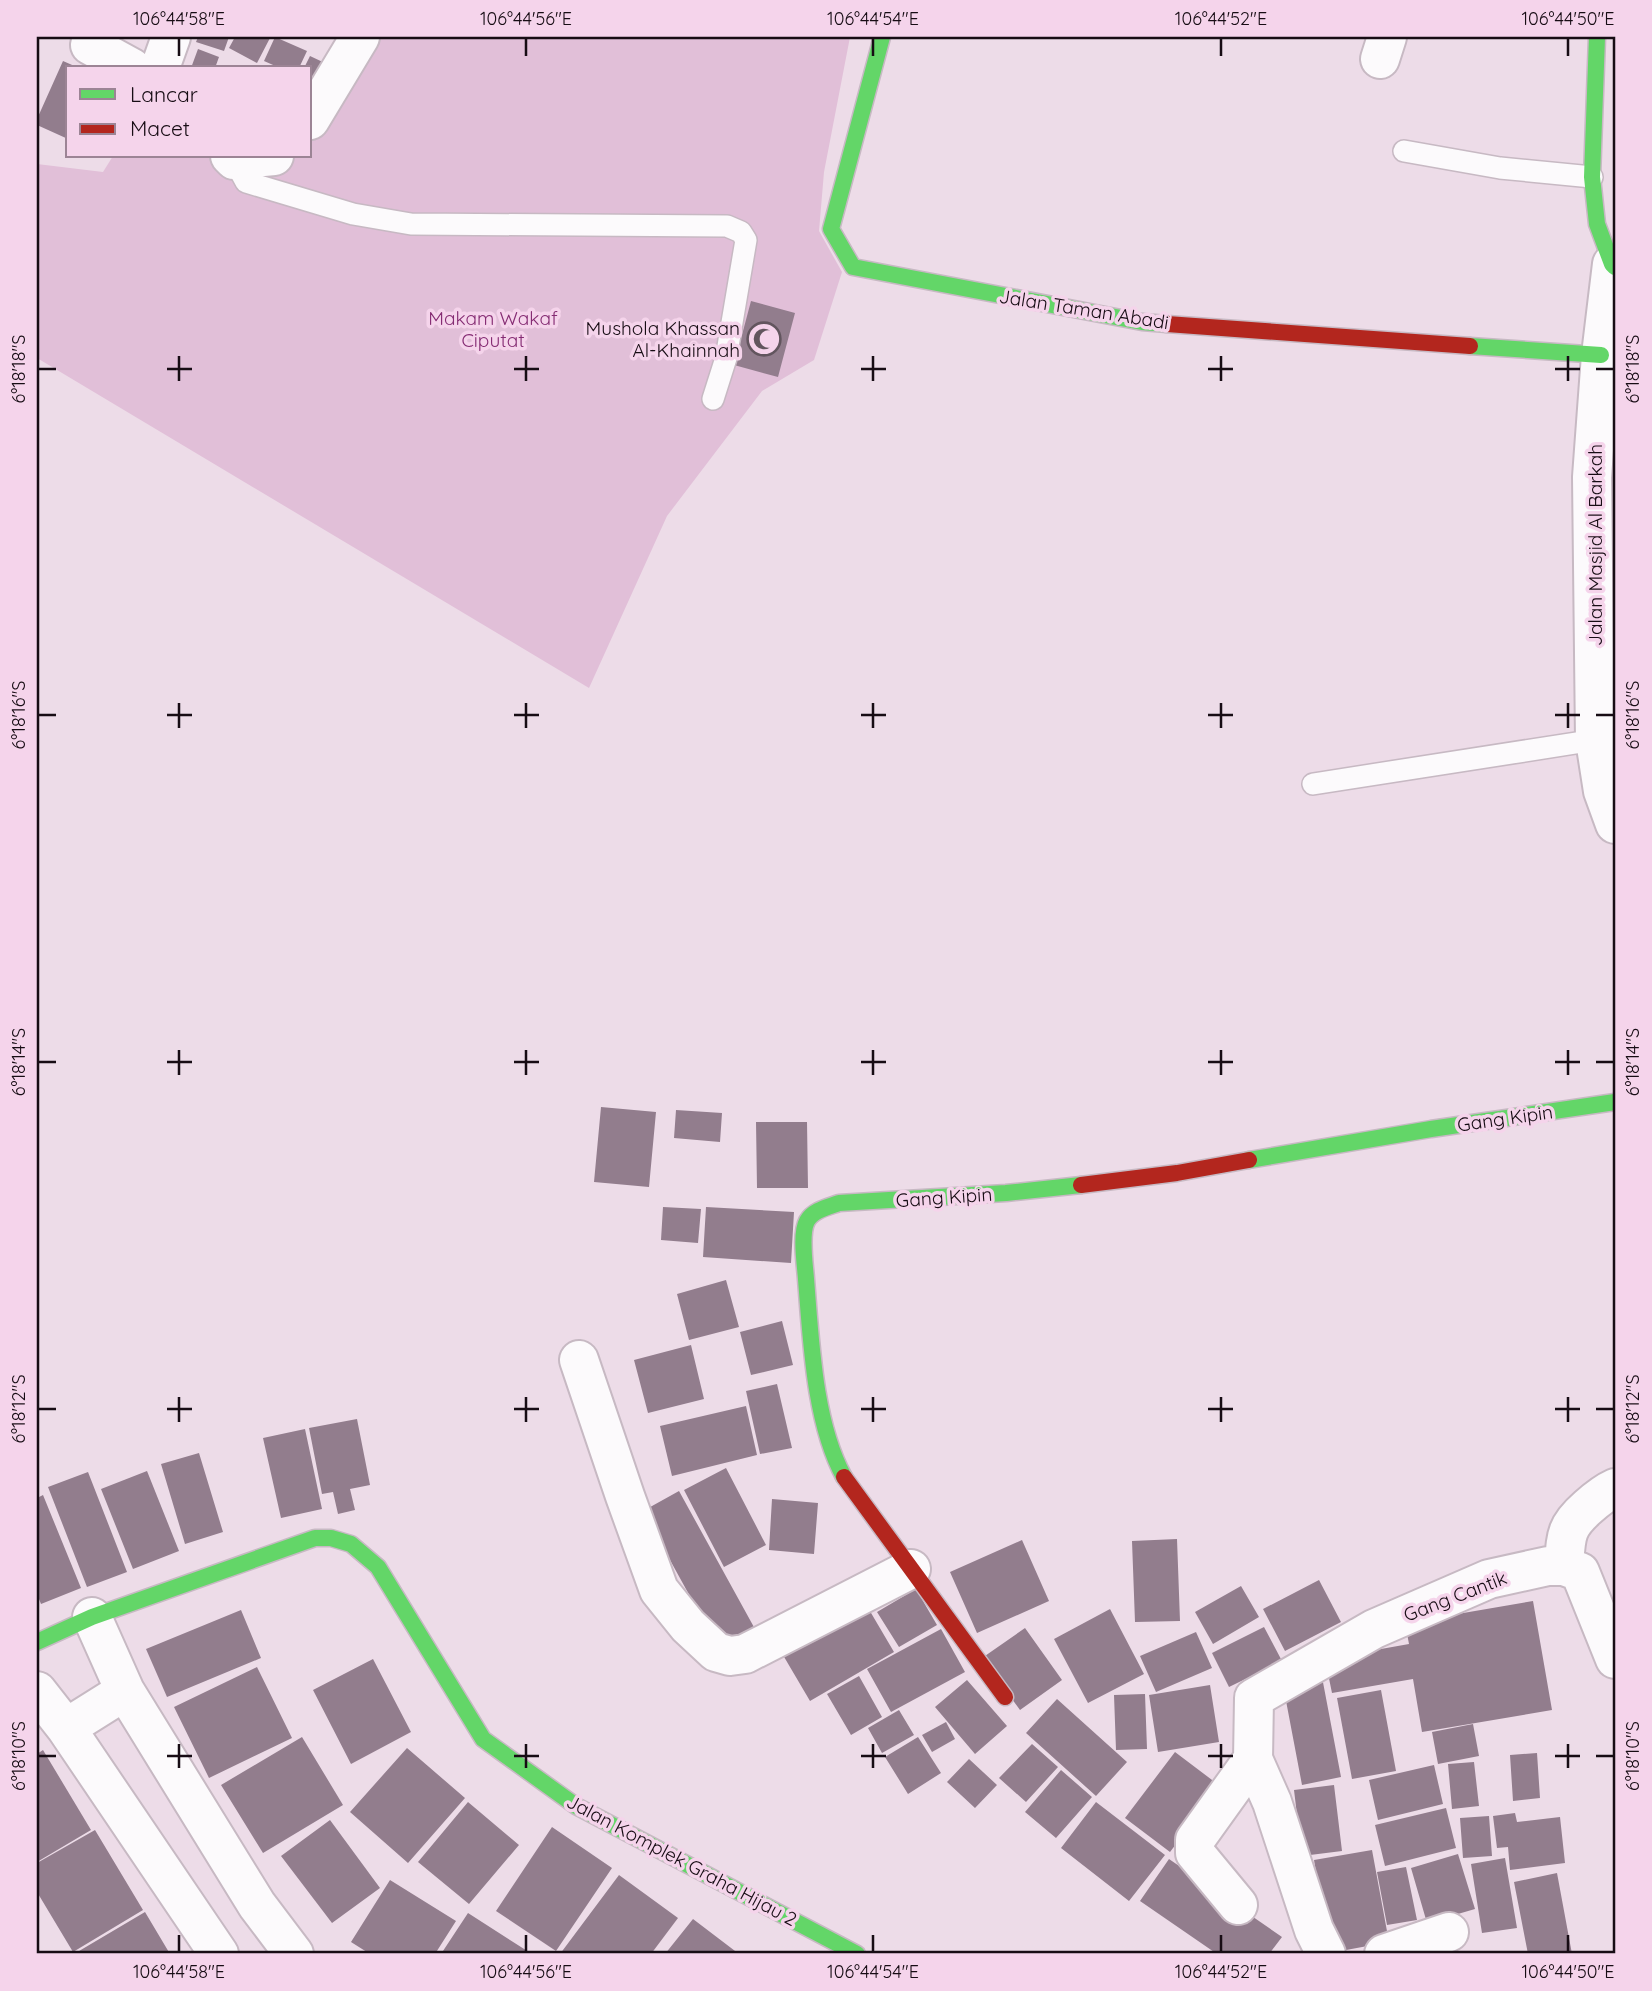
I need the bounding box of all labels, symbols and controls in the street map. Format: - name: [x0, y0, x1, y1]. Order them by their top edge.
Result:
- text: 106°44'58"E: [133, 7, 225, 30]
- text: 106°44'56"E: [480, 7, 572, 30]
- text: 106°44'54"E: [827, 7, 919, 30]
- text: 106°44'52"E: [1175, 7, 1267, 30]
- text: 106°44'50"E: [1521, 7, 1615, 30]
- legend: [66, 66, 312, 158]
- text: Lancar: [130, 81, 198, 107]
- text: Macet: [130, 115, 190, 141]
- street label: Jalan Taman Abadi: [997, 284, 1171, 334]
- park label: Makam Wakaf Ciputat: [428, 306, 558, 352]
- place label: Mushola Khassan Al-Khainnah: [586, 316, 740, 362]
- mosque icon: Mushola Khassan Al-Khainnah: [745, 320, 783, 358]
- text: 6°18'18"S: [7, 335, 30, 403]
- text: 6°18'18"S: [1621, 335, 1644, 403]
- street label: Jalan Masjid Al Barkah: [1583, 444, 1607, 646]
- text: 6°18'16"S: [7, 681, 30, 749]
- text: 6°18'16"S: [1621, 681, 1644, 749]
- text: 6°18'14"S: [7, 1028, 30, 1096]
- text: 6°18'14"S: [1621, 1028, 1644, 1096]
- street label: Gang Kipin: [1456, 1099, 1554, 1137]
- street label: Gang Kipin: [895, 1182, 993, 1212]
- text: 6°18'12"S: [7, 1374, 30, 1444]
- text: 6°18'12"S: [1621, 1374, 1644, 1444]
- street label: Gang Cantik: [1400, 1565, 1510, 1627]
- text: 6°18'10"S: [7, 1721, 30, 1791]
- text: 6°18'10"S: [1621, 1721, 1644, 1791]
- street label: Jalan Komplek Graha Hijau 2: [563, 1789, 801, 1931]
- text: 106°44'58"E: [133, 1960, 225, 1983]
- text: 106°44'56"E: [480, 1960, 572, 1983]
- text: 106°44'54"E: [827, 1960, 919, 1983]
- text: 106°44'52"E: [1175, 1960, 1267, 1983]
- text: 106°44'50"E: [1521, 1960, 1615, 1983]

